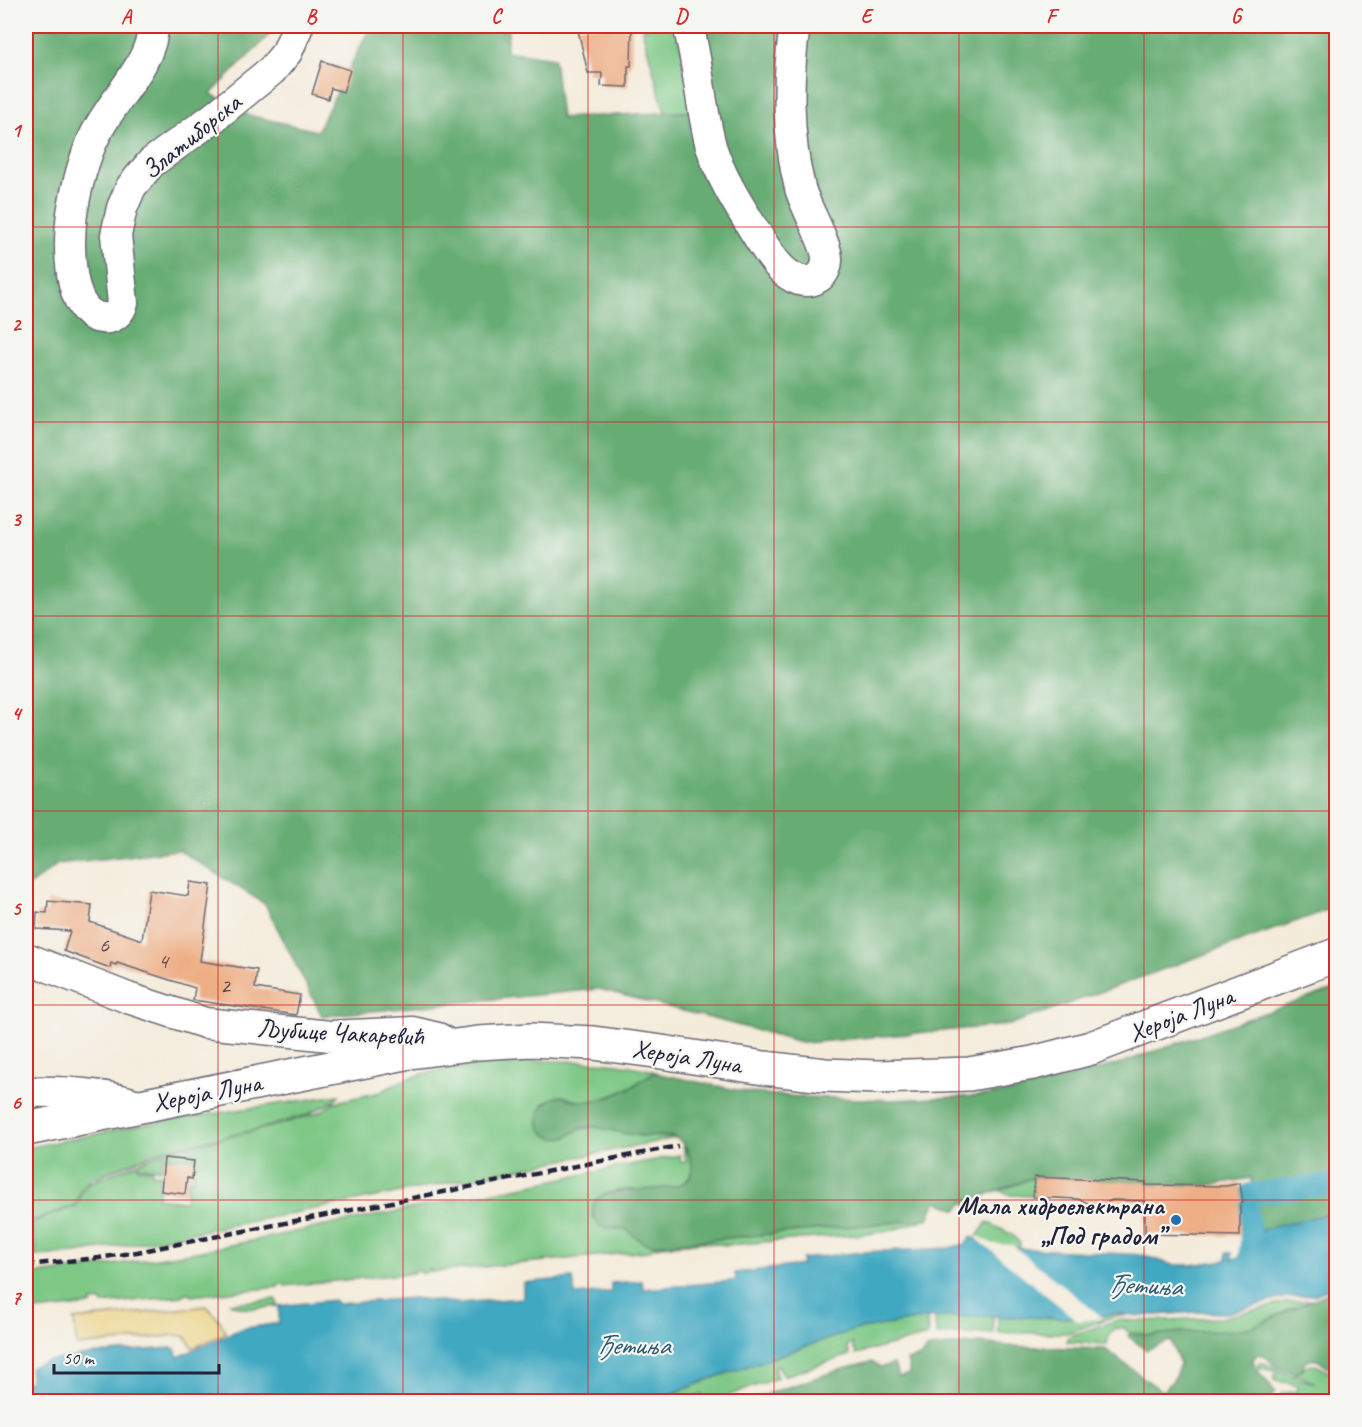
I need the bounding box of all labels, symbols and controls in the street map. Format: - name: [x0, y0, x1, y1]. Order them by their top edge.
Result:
- text: A: [121, 4, 133, 29]
- text: B: [306, 4, 318, 29]
- text: C: [491, 4, 503, 29]
- text: D: [675, 4, 689, 29]
- text: E: [861, 4, 875, 29]
- text: F: [1046, 4, 1060, 29]
- text: G: [1231, 4, 1244, 29]
- street label: Златиборска: [135, 85, 249, 187]
- text: 1: [12, 118, 23, 143]
- text: 2: [12, 312, 23, 337]
- text: 3: [12, 507, 23, 532]
- text: 4: [12, 701, 24, 726]
- text: 5: [12, 896, 23, 921]
- house number: 6: [99, 931, 110, 959]
- house number: 4: [158, 947, 170, 975]
- house number: 2: [220, 972, 232, 1000]
- street label: Хероја Луна: [1124, 979, 1241, 1050]
- street label: Љубице Чакаревић: [256, 1012, 426, 1053]
- street label: Хероја Луна: [630, 1032, 746, 1082]
- street label: Хероја Луна: [150, 1065, 266, 1119]
- text: 6: [11, 1090, 22, 1115]
- place label: Мала хидроелектрана „Под градом”: [957, 1189, 1170, 1252]
- marker: Мала хидроелектрана „Под градом”: [1169, 1213, 1183, 1227]
- water label: Ђетиња: [1106, 1267, 1184, 1303]
- text: 7: [12, 1285, 23, 1310]
- water label: Ђетиња: [594, 1328, 672, 1362]
- scale bar: [54, 1337, 219, 1375]
- text: 50 m: [63, 1347, 96, 1369]

